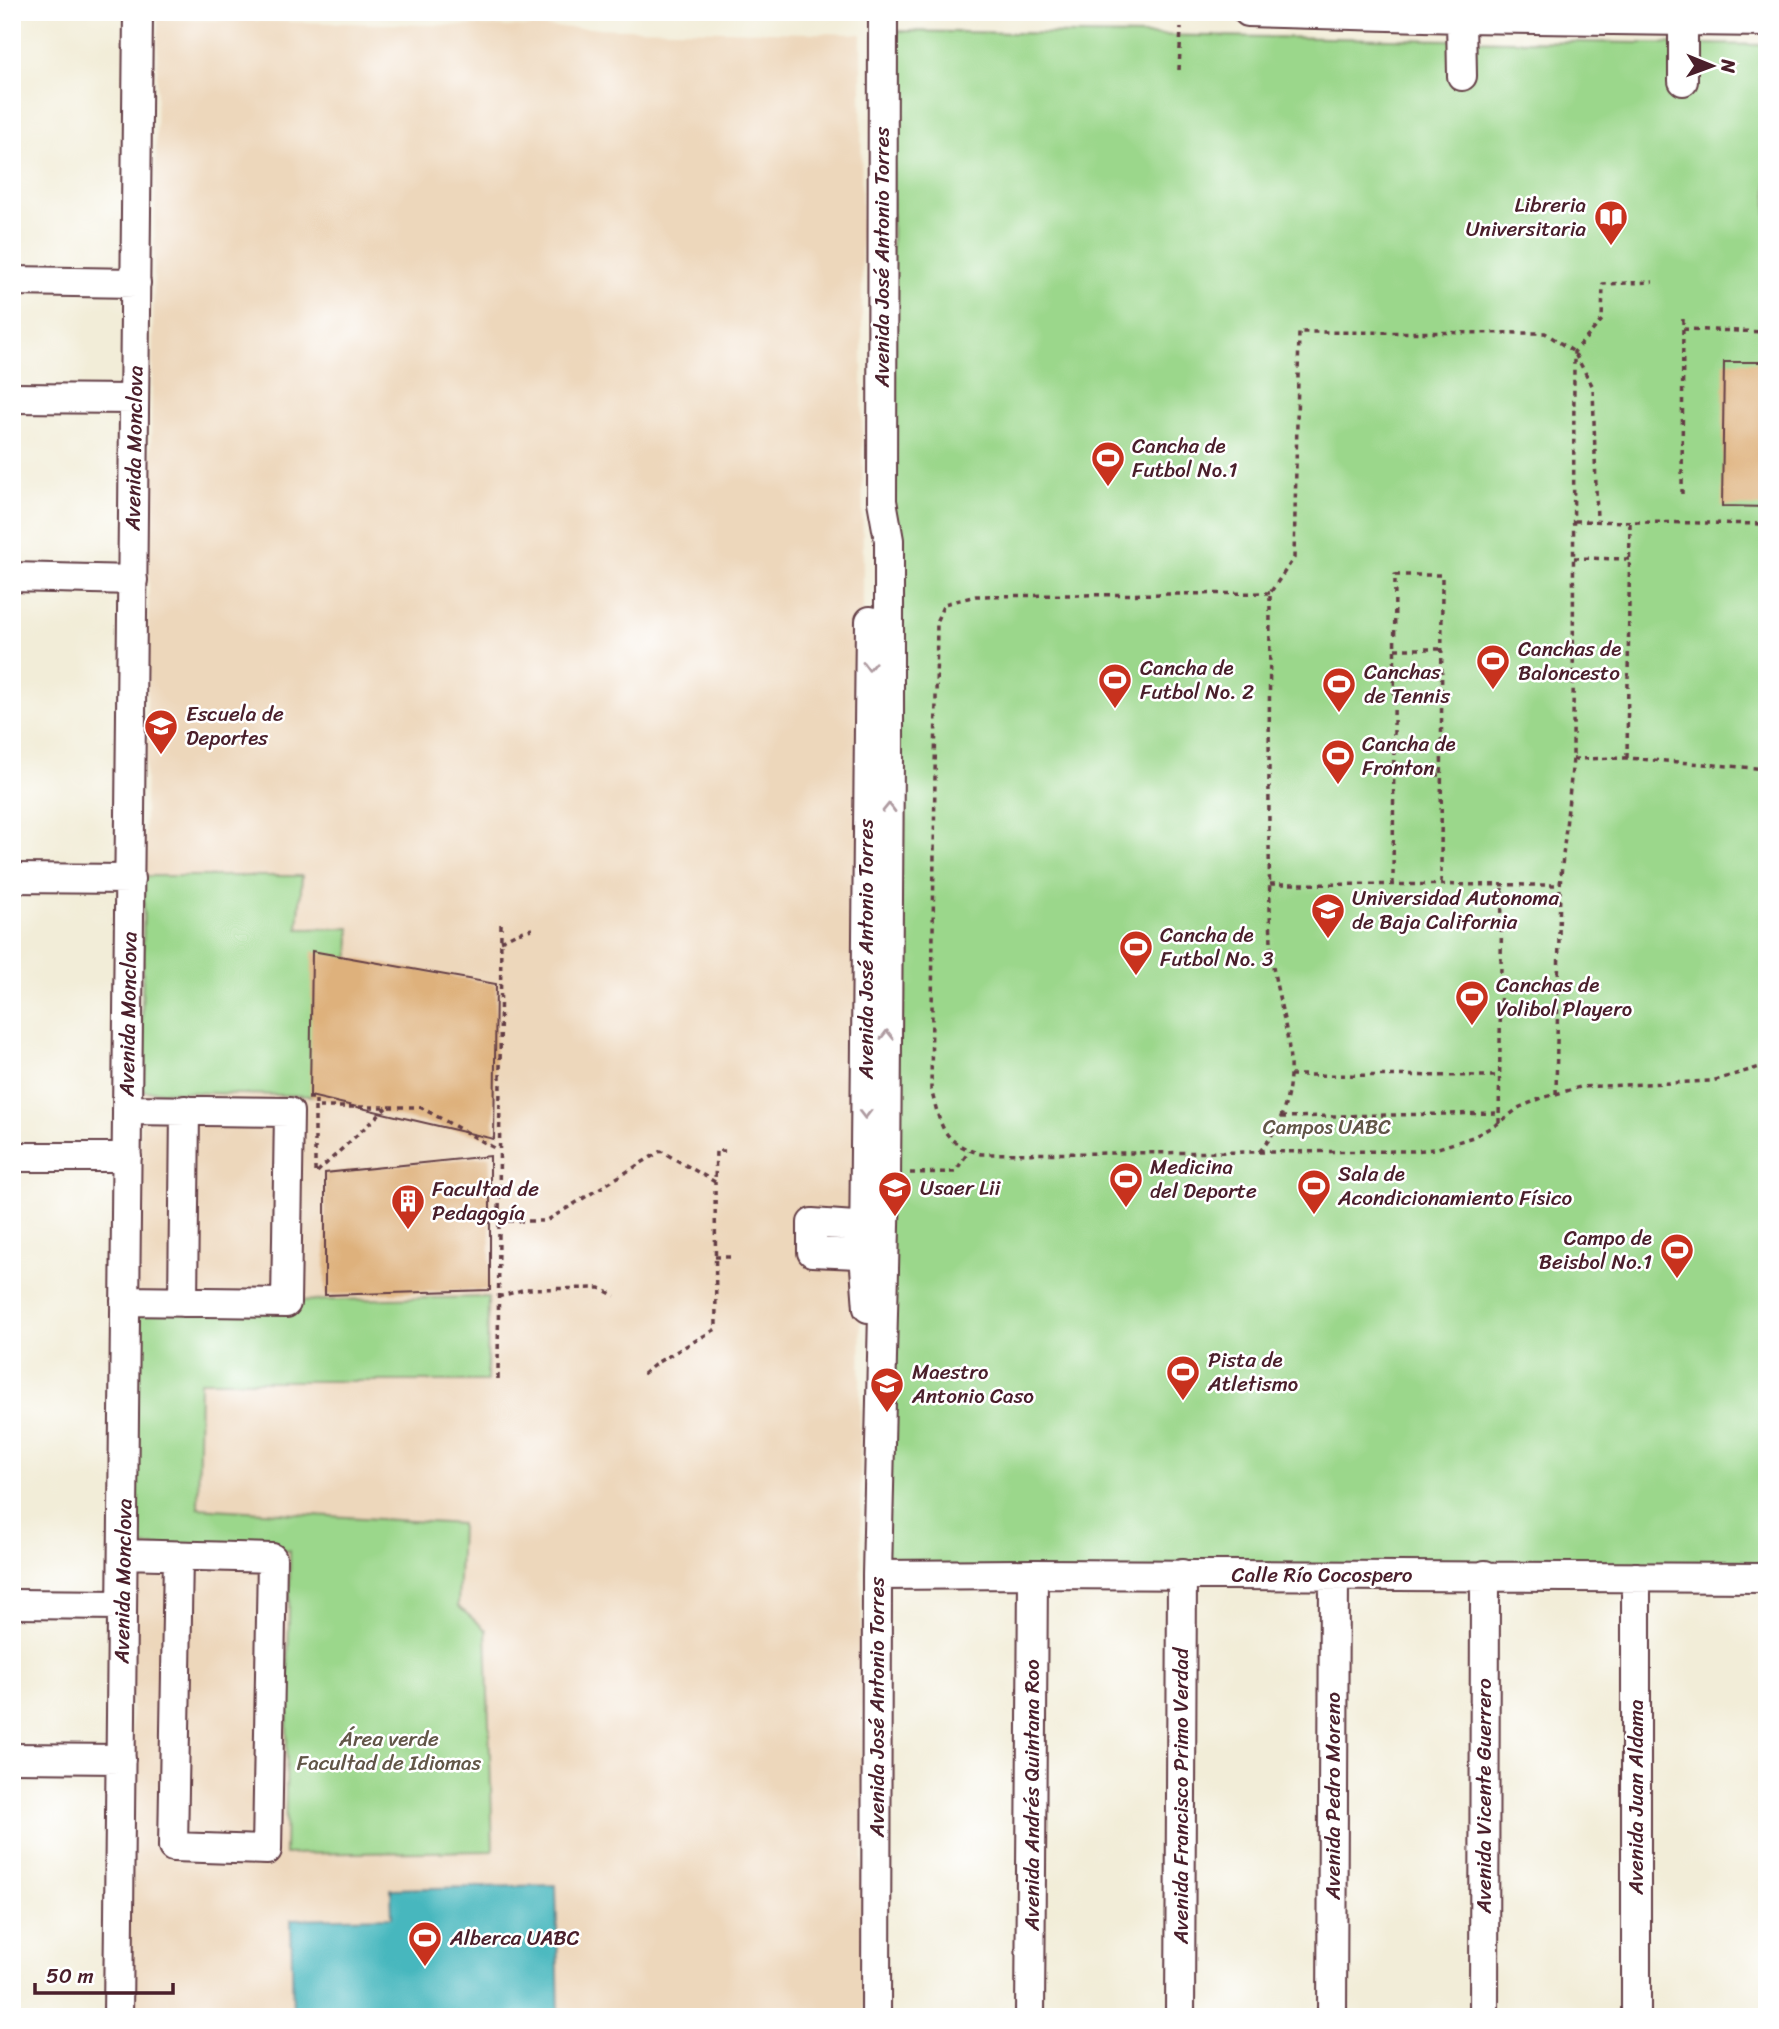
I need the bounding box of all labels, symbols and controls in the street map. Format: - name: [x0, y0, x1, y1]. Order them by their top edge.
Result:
- north arrow: [1678, 32, 1748, 102]
- text: N: [1712, 58, 1745, 74]
- street label: Avenida José Antonio Torres: [863, 127, 901, 388]
- place label: Libreria Universitaria: [1466, 186, 1586, 248]
- library icon: Libreria Universitaria: [1592, 198, 1630, 247]
- street label: Avenida Monclova: [114, 365, 154, 532]
- place label: Cancha de Futbol No.1: [1132, 427, 1238, 489]
- sports icon: Cancha de Futbol No.1: [1089, 439, 1127, 488]
- place label: Canchas de Baloncesto: [1518, 630, 1621, 692]
- sports icon: Canchas de Baloncesto: [1474, 642, 1512, 691]
- place label: Cancha de Futbol No. 2: [1140, 649, 1254, 711]
- place label: Canchas de Tennis: [1364, 653, 1450, 715]
- one-way arrow: [862, 661, 877, 672]
- sports icon: Cancha de Futbol No. 2: [1096, 661, 1134, 710]
- sports icon: Canchas de Tennis: [1320, 665, 1358, 714]
- place label: Escuela de Deportes: [186, 695, 284, 757]
- school or university icon: Escuela de Deportes: [142, 707, 180, 756]
- place label: Cancha de Fronton: [1362, 725, 1456, 787]
- sports icon: Cancha de Fronton: [1319, 737, 1357, 786]
- one-way arrow: [881, 802, 896, 813]
- street label: Avenida José Antonio Torres: [847, 819, 885, 1080]
- place label: Universidad Autonoma de Baja California: [1352, 879, 1559, 941]
- school or university icon: Universidad Autonoma de Baja California: [1309, 891, 1347, 940]
- place label: Cancha de Futbol No. 3: [1160, 916, 1274, 978]
- sports icon: Cancha de Futbol No. 3: [1117, 928, 1155, 977]
- street label: Avenida Monclova: [108, 931, 148, 1098]
- place label: Canchas de Volibol Playero: [1496, 966, 1632, 1028]
- sports icon: Canchas de Volibol Playero: [1453, 978, 1491, 1027]
- one-way arrow: [879, 1029, 895, 1040]
- park label: Campos UABC: [1263, 1108, 1391, 1146]
- one-way arrow: [857, 1109, 873, 1120]
- place label: Medicina del Deporte: [1150, 1148, 1257, 1210]
- place label: Sala de Acondicionamiento Físico: [1337, 1155, 1572, 1217]
- sports icon: Medicina del Deporte: [1107, 1160, 1145, 1209]
- sports icon: Sala de Acondicionamiento Físico: [1295, 1167, 1333, 1216]
- school or university icon: Usaer Lii: [876, 1169, 914, 1218]
- place label: Usaer Lii: [920, 1169, 1001, 1207]
- place label: Facultad de Pedagogía: [432, 1170, 539, 1232]
- building icon: Facultad de Pedagogía: [389, 1182, 427, 1231]
- place label: Campo de Beisbol No.1: [1539, 1219, 1652, 1281]
- sports icon: Campo de Beisbol No.1: [1658, 1231, 1696, 1280]
- place label: Pista de Atletismo: [1207, 1341, 1298, 1403]
- place label: Maestro Antonio Caso: [911, 1353, 1034, 1415]
- sports icon: Pista de Atletismo: [1164, 1353, 1202, 1402]
- school or university icon: Maestro Antonio Caso: [868, 1365, 906, 1414]
- street label: Avenida Monclova: [103, 1498, 143, 1665]
- street label: Calle Río Cocospero: [1232, 1556, 1413, 1594]
- street label: Avenida José Antonio Torres: [858, 1577, 896, 1838]
- street label: Avenida Francisco Primo Verdad: [1162, 1646, 1200, 1945]
- street label: Avenida Andrés Quintana Roo: [1013, 1659, 1051, 1932]
- street label: Avenida Vicente Guerrero: [1465, 1678, 1503, 1915]
- street label: Avenida Pedro Moreno: [1314, 1692, 1352, 1901]
- street label: Avenida Juan Aldama: [1617, 1699, 1655, 1895]
- park label: Área verde Facultad de Idiomas: [297, 1720, 482, 1782]
- sports icon: Alberca UABC: [406, 1919, 444, 1968]
- place label: Alberca UABC: [449, 1919, 580, 1957]
- scale bar: [35, 1952, 173, 1996]
- text: 50 m: [46, 1957, 94, 1995]

